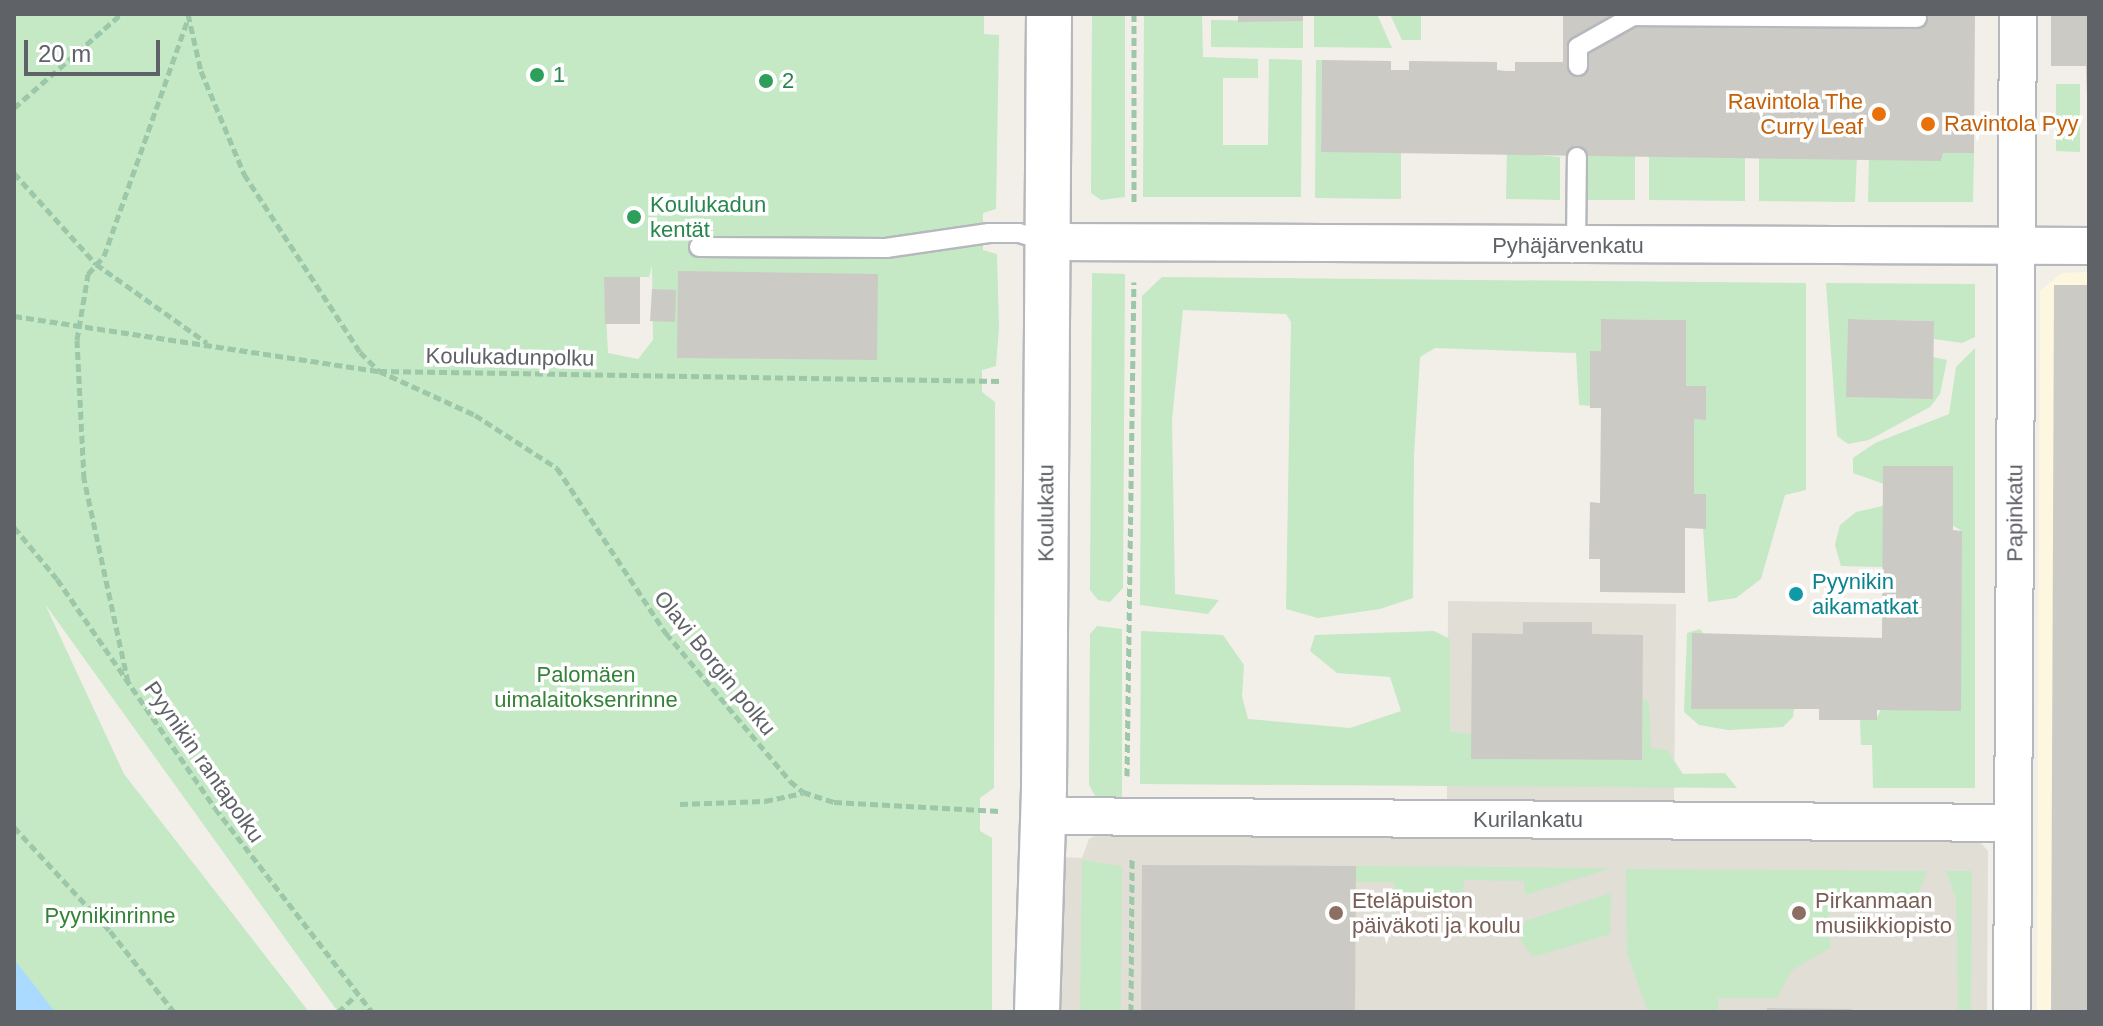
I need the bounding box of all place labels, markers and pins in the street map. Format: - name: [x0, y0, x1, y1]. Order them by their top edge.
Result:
- place label: 1: [553, 62, 565, 88]
- marker: 1: [528, 66, 546, 84]
- place label: 2: [782, 68, 794, 94]
- marker: 2: [757, 72, 775, 90]
- place label: Ravintola The Curry Leaf: [1727, 88, 1863, 140]
- marker: Ravintola The Curry Leaf: [1870, 105, 1888, 123]
- place label: Ravintola Pyy: [1944, 111, 2079, 137]
- marker: Ravintola Pyy: [1919, 115, 1937, 133]
- place label: Koulukadun kentät: [650, 191, 766, 242]
- marker: Koulukadun kentät: [625, 208, 643, 226]
- place label: Pyynikin aikamatkat: [1812, 568, 1918, 620]
- marker: Pyynikin aikamatkat: [1787, 585, 1805, 603]
- place label: Eteläpuiston päiväkoti ja koulu: [1352, 887, 1521, 938]
- place label: Pirkanmaan musiikkiopisto: [1815, 887, 1952, 938]
- marker: Eteläpuiston päiväkoti ja koulu: [1327, 904, 1345, 922]
- marker: Pirkanmaan musiikkiopisto: [1790, 904, 1808, 922]

